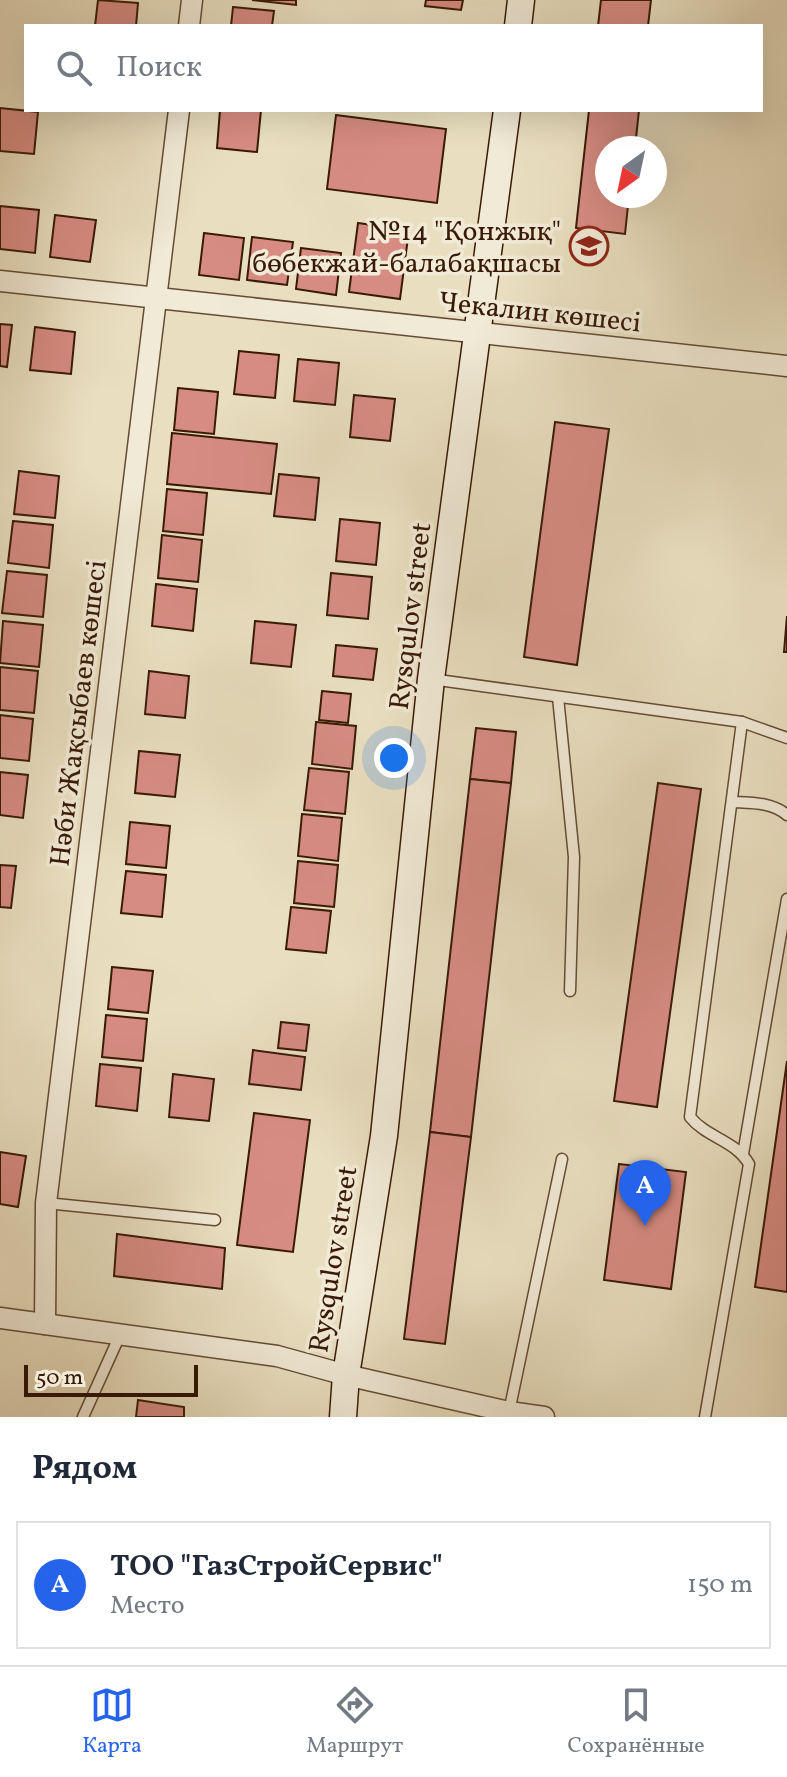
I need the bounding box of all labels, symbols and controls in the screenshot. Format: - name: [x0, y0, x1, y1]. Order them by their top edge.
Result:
- search box: [24, 24, 763, 112]
- icon: search: [52, 46, 96, 90]
- text: Поиск: [116, 47, 202, 89]
- north arrow: [595, 136, 667, 208]
- place label: №14 "Қонжық" бөбекжай-балабақшасы: [252, 213, 561, 284]
- school or university icon: №14 "Қонжық" бөбекжай-балабақшасы: [568, 225, 610, 267]
- street label: Чекалин көшесі: [436, 283, 643, 344]
- street label: Rysqulov street: [381, 520, 442, 712]
- street label: Нәби Жақсыбаев көшесі: [41, 558, 118, 869]
- your location: [374, 738, 414, 778]
- pin: A: [619, 1160, 671, 1226]
- street label: Rysqulov street: [300, 1163, 368, 1356]
- scale bar: [24, 1361, 198, 1397]
- text: 50 m: [36, 1363, 83, 1394]
- text: Рядом: [32, 1446, 137, 1493]
- text: ТОО "ГазСтройСервис": [110, 1546, 443, 1588]
- text: A: [51, 1567, 69, 1603]
- text: 150 m: [687, 1567, 753, 1603]
- text: Место: [110, 1588, 185, 1624]
- tab: Карта: [82, 1683, 142, 1762]
- tab: Маршрут: [306, 1683, 403, 1762]
- tab: Сохранённые: [568, 1683, 705, 1762]

